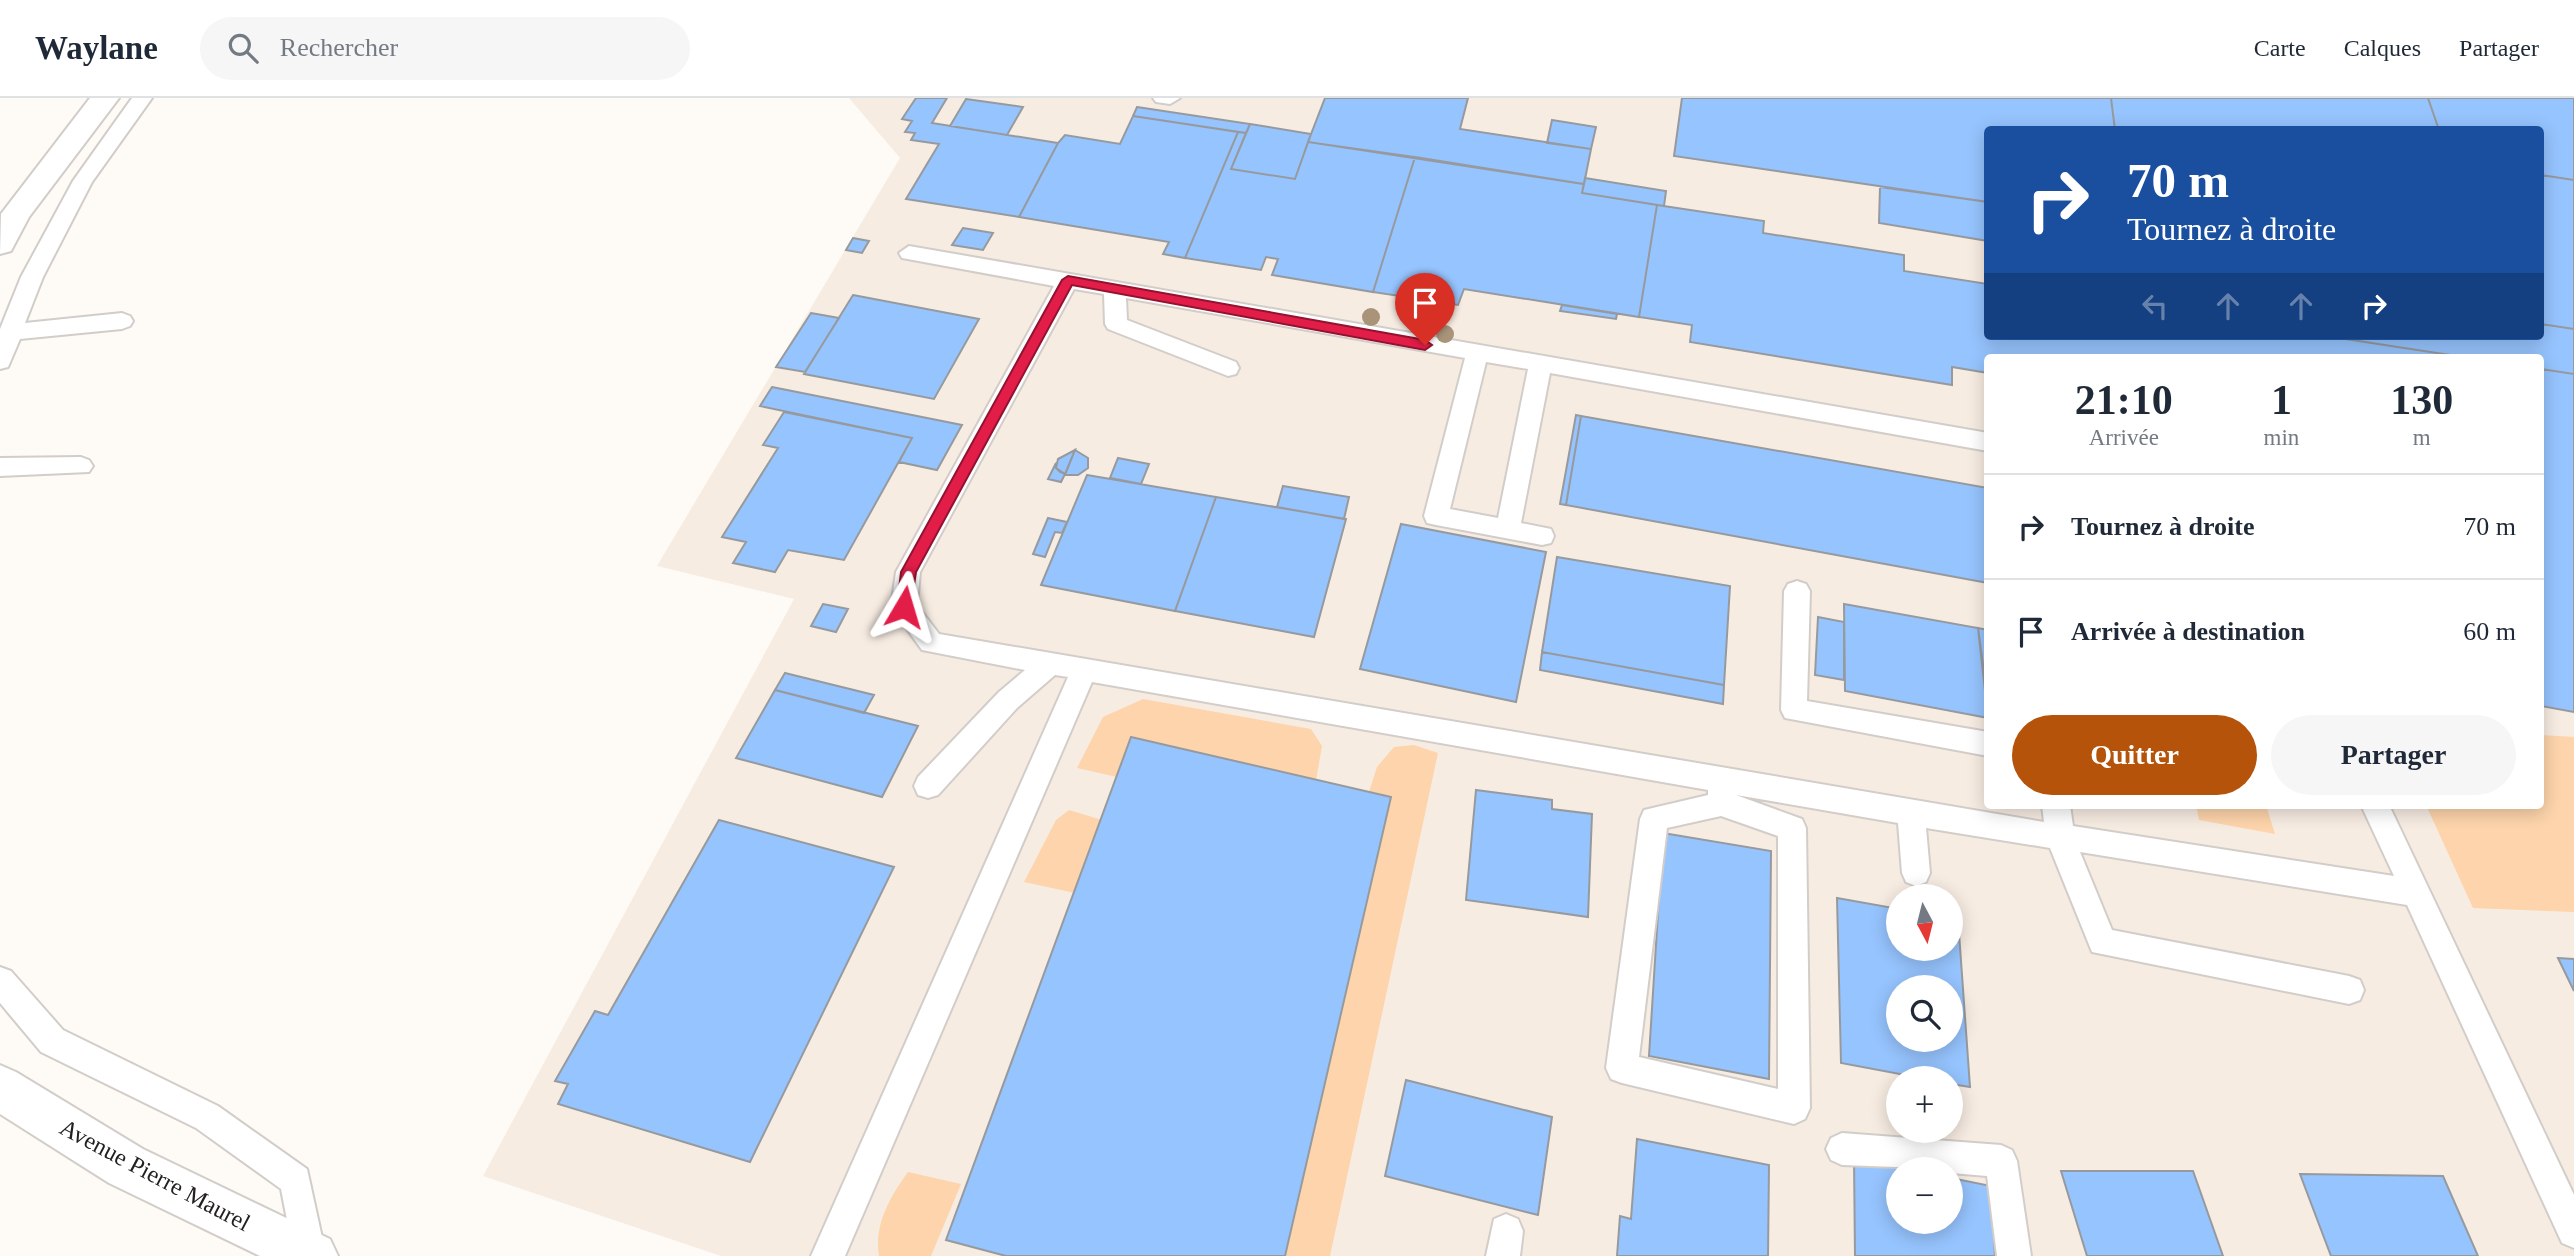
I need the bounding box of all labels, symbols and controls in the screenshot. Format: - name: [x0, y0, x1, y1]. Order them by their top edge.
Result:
- search box: [200, 17, 690, 80]
- icon: search: [224, 29, 262, 67]
- text: Waylane: [35, 30, 158, 66]
- text: Rechercher: [280, 33, 398, 62]
- text: Carte: [2254, 35, 2306, 61]
- text: Calques: [2344, 35, 2421, 61]
- text: Partager: [2459, 35, 2539, 61]
- text: 70 m: [2127, 153, 2229, 208]
- icon: right: [2012, 154, 2103, 245]
- text: Tournez à droite: [2127, 211, 2336, 247]
- pin: [1395, 273, 1455, 345]
- icon: arrive: [1406, 284, 1444, 322]
- icon: left: [2136, 287, 2174, 325]
- icon: ahead: [2209, 287, 2247, 325]
- icon: ahead: [2282, 287, 2320, 325]
- icon: right: [2355, 287, 2393, 325]
- text: 21:10: [2075, 377, 2173, 423]
- text: 1: [2271, 377, 2292, 423]
- text: 130: [2390, 377, 2453, 423]
- text: Arrivée: [2089, 425, 2159, 450]
- text: min: [2264, 425, 2299, 450]
- text: m: [2413, 425, 2431, 450]
- icon: right: [2012, 508, 2050, 546]
- text: Tournez à droite: [2071, 512, 2254, 541]
- text: 70 m: [2463, 512, 2516, 541]
- position arrow: [867, 570, 941, 644]
- icon: arrive: [2012, 613, 2050, 651]
- text: Arrivée à destination: [2071, 617, 2305, 646]
- text: 60 m: [2463, 617, 2516, 646]
- button: Quitter: [2012, 715, 2257, 795]
- button: Partager: [2271, 715, 2516, 795]
- north arrow: [1886, 884, 1964, 961]
- map controls: [1886, 884, 1963, 1234]
- button: search: [1886, 975, 1963, 1052]
- button: +: [1886, 1066, 1963, 1143]
- street label: Avenue Pierre Maurel: [56, 1114, 255, 1236]
- button: −: [1886, 1157, 1963, 1234]

